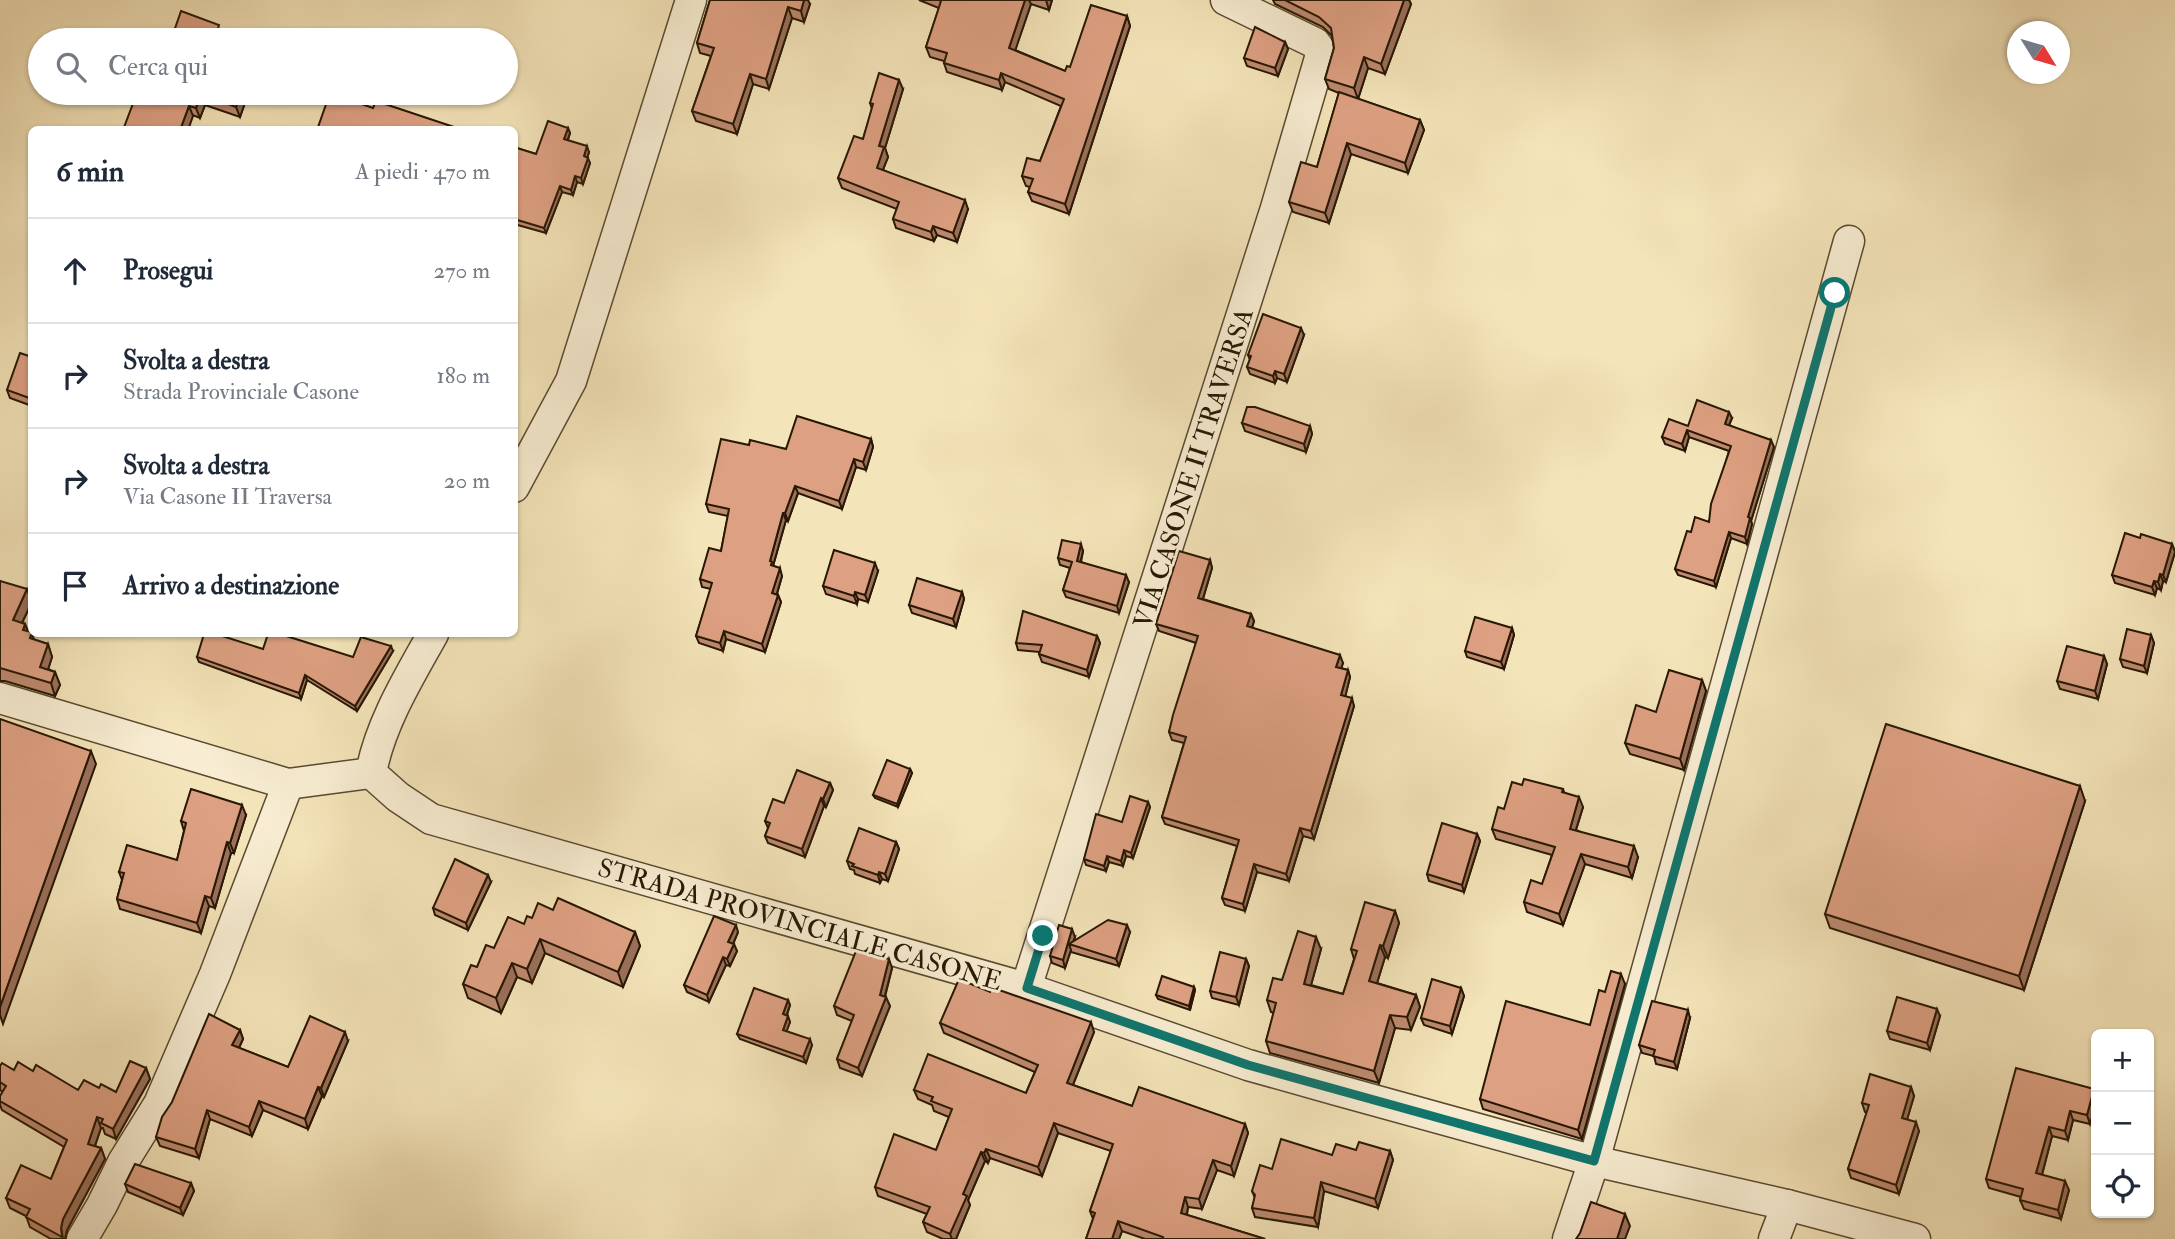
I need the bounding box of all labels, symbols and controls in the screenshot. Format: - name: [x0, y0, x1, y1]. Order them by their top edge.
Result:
- north arrow: [2007, 21, 2070, 84]
- search box: [28, 28, 518, 105]
- icon: search: [52, 48, 90, 86]
- text: Cerca qui: [108, 51, 208, 83]
- text: 6 min: [56, 153, 124, 190]
- text: A piedi · 470 m: [355, 157, 490, 186]
- icon: ahead: [56, 252, 94, 290]
- text: Prosegui: [123, 255, 213, 287]
- text: 270 m: [433, 256, 490, 285]
- route start: [1819, 277, 1850, 308]
- street label: VIA CASONE II TRAVERSA: [1127, 304, 1261, 633]
- text: Svolta a destra: [123, 345, 269, 377]
- icon: right: [56, 357, 94, 395]
- text: 180 m: [437, 361, 490, 390]
- text: Strada Provinciale Casone: [123, 377, 359, 406]
- text: Svolta a destra: [123, 450, 269, 482]
- icon: right: [56, 462, 94, 500]
- text: 20 m: [444, 466, 490, 495]
- text: Via Casone II Traversa: [123, 482, 332, 511]
- icon: arrive: [56, 567, 94, 605]
- text: Arrivo a destinazione: [123, 570, 339, 602]
- street label: STRADA PROVINCIALE CASONE: [594, 852, 1006, 998]
- route end: [1027, 920, 1058, 951]
- map controls: [2091, 1029, 2154, 1218]
- button: +: [2091, 1029, 2154, 1092]
- button: −: [2091, 1092, 2154, 1155]
- button: locate: [2091, 1155, 2154, 1218]

